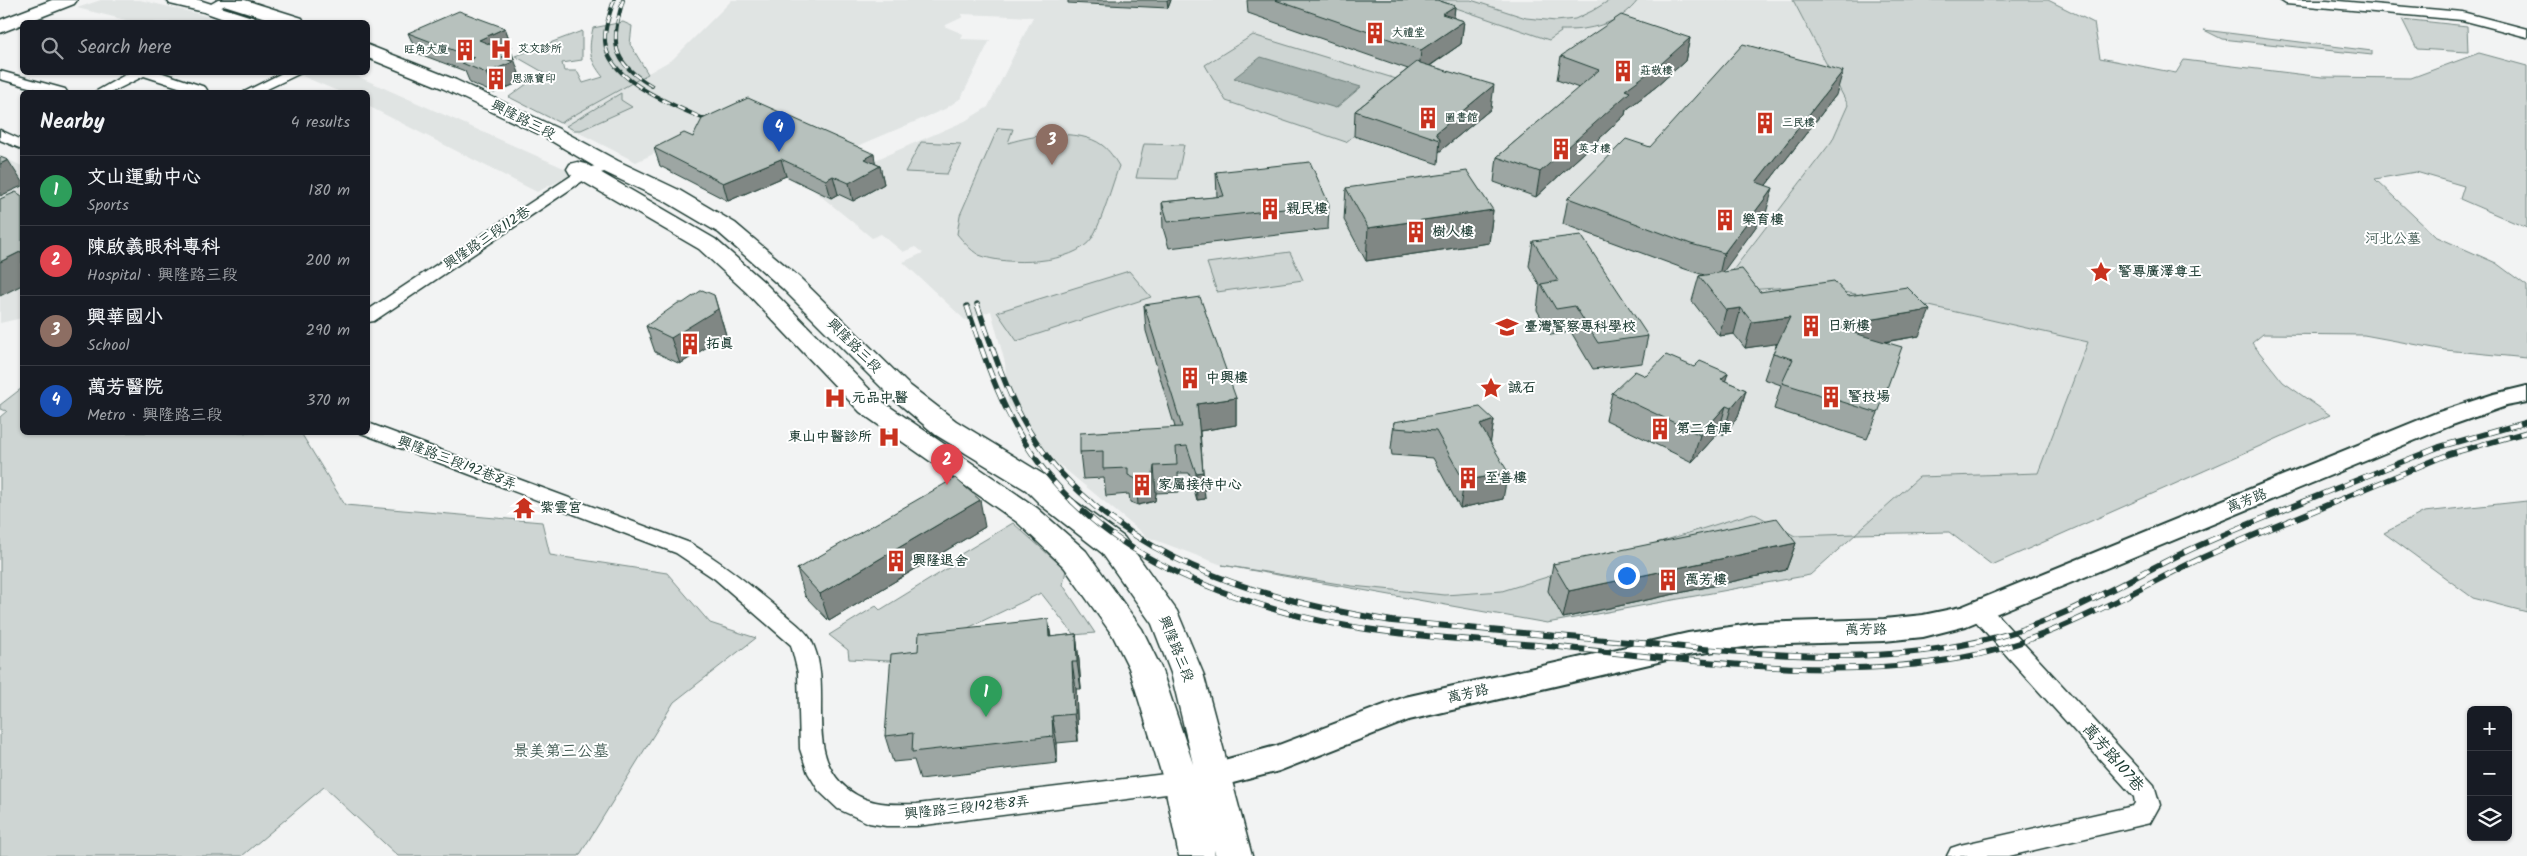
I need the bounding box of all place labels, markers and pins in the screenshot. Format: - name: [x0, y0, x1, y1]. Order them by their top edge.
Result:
- building icon: 大禮堂: [1362, 20, 1388, 46]
- place label: 大禮堂: [1392, 24, 1425, 42]
- hospital icon: 艾文診所: [488, 36, 514, 62]
- building icon: 旺角大廈: [452, 37, 478, 63]
- place label: 艾文診所: [518, 40, 562, 58]
- place label: 旺角大廈: [404, 41, 448, 59]
- building icon: 莊敬樓: [1610, 58, 1636, 84]
- place label: 莊敬樓: [1640, 62, 1673, 80]
- building icon: 思源寶印: [483, 66, 509, 92]
- place label: 思源寶印: [512, 70, 556, 88]
- building icon: 圖書館: [1415, 105, 1441, 131]
- place label: 圖書館: [1445, 109, 1478, 127]
- building icon: 三民樓: [1752, 110, 1778, 136]
- pin: 4: [763, 111, 795, 152]
- place label: 三民樓: [1782, 114, 1815, 132]
- pin: 3: [1036, 124, 1068, 165]
- building icon: 英才樓: [1548, 136, 1574, 162]
- place label: 英才樓: [1578, 140, 1611, 158]
- building icon: 親民樓: [1257, 196, 1283, 222]
- place label: 親民樓: [1286, 198, 1328, 220]
- building icon: 樂育樓: [1712, 207, 1738, 233]
- place label: 樂育樓: [1742, 209, 1784, 231]
- building icon: 樹人樓: [1403, 219, 1429, 245]
- place label: 樹人樓: [1432, 221, 1474, 243]
- place icon: 警專廣澤尊王: [2088, 259, 2114, 285]
- place label: 警專廣澤尊王: [2118, 261, 2202, 283]
- building icon: 日新樓: [1798, 313, 1824, 339]
- school or university icon: 臺灣警察專科學校: [1494, 314, 1520, 340]
- place label: 日新樓: [1828, 315, 1870, 337]
- place label: 臺灣警察專科學校: [1524, 316, 1636, 338]
- building icon: 拓真: [677, 331, 703, 357]
- place label: 拓真: [706, 333, 734, 355]
- building icon: 中興樓: [1177, 365, 1203, 391]
- place label: 中興樓: [1206, 367, 1248, 389]
- place icon: 誠石: [1478, 375, 1504, 401]
- place label: 誠石: [1508, 377, 1536, 399]
- building icon: 警技場: [1818, 384, 1844, 410]
- hospital icon: 元品中醫: [822, 385, 848, 411]
- place label: 警技場: [1848, 386, 1890, 408]
- place label: 元品中醫: [852, 387, 908, 409]
- building icon: 第二倉庫: [1647, 416, 1673, 442]
- place label: 第二倉庫: [1676, 418, 1732, 440]
- hospital icon: 東山中醫診所: [876, 424, 902, 450]
- place label: 東山中醫診所: [788, 426, 872, 448]
- pin: 2: [931, 444, 963, 485]
- building icon: 至善樓: [1455, 465, 1481, 491]
- place label: 至善樓: [1485, 467, 1527, 489]
- building icon: 家屬接待中心: [1129, 472, 1155, 498]
- place label: 家屬接待中心: [1158, 474, 1242, 496]
- temple icon: 紫雲宮: [511, 495, 537, 521]
- place label: 紫雲宮: [540, 497, 582, 519]
- building icon: 興隆退舍: [883, 548, 909, 574]
- place label: 興隆退舍: [912, 550, 968, 572]
- building icon: 萬芳樓: [1655, 567, 1681, 593]
- place label: 萬芳樓: [1685, 569, 1727, 591]
- pin: 1: [970, 676, 1002, 717]

